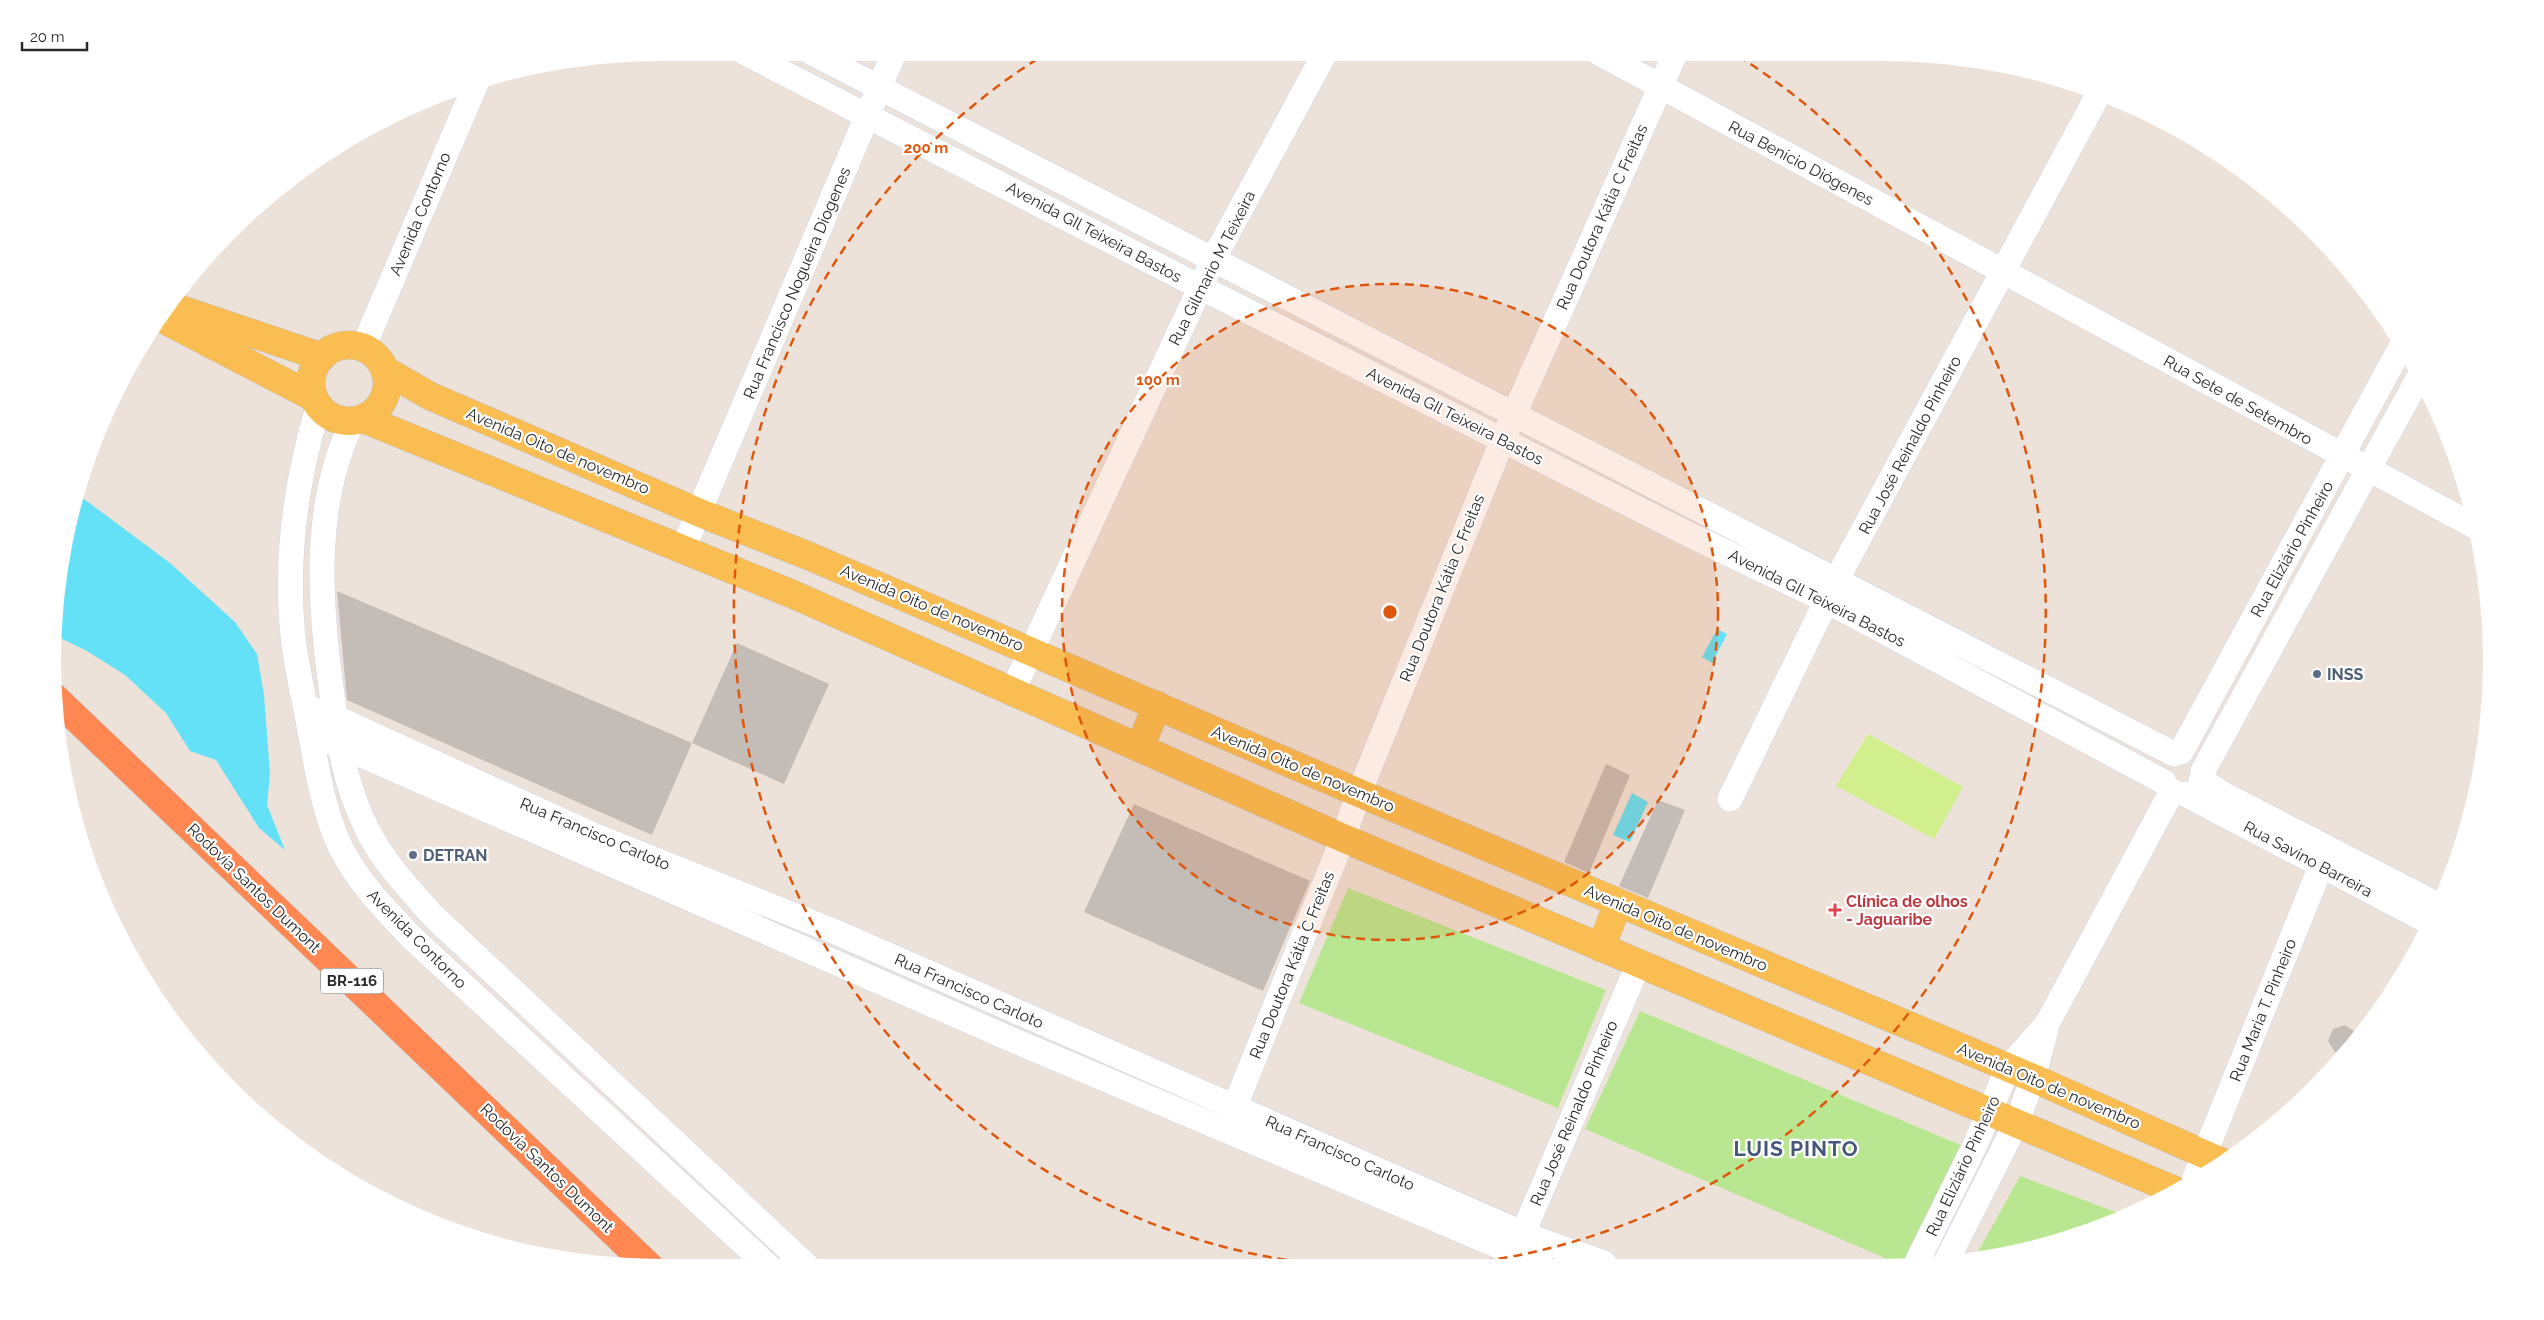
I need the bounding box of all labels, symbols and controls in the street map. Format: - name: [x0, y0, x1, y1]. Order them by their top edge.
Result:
- scale bar: [22, 20, 88, 52]
- text: 20 m: [30, 28, 65, 46]
- street label: Rua Benício Diógenes: [1725, 117, 1877, 209]
- street label: Rua Doutora Kátia C Freitas: [1552, 121, 1652, 313]
- text: 200 m: [904, 139, 948, 157]
- street label: Avenida Contorno: [385, 149, 455, 279]
- street label: Rua Francisco Nogueira Diogenes: [739, 164, 855, 402]
- street label: Avenida GIl Teixeira Bastos: [1003, 178, 1185, 286]
- street label: Rua Gilmario M Teixeira: [1165, 187, 1259, 349]
- street label: Rua Sete de Setembro: [2160, 351, 2316, 449]
- street label: Rua José Reinaldo Pinheiro: [1855, 353, 1965, 537]
- street label: Avenida GIl Teixeira Bastos: [1363, 363, 1547, 469]
- text: 100 m: [1136, 371, 1180, 389]
- street label: Avenida Oito de novembro: [464, 404, 652, 498]
- street label: Rua Eliziário Pinheiro: [2247, 478, 2337, 620]
- street label: Rua Doutora Kátia C Freitas: [1396, 491, 1489, 685]
- street label: Avenida GIl Teixeira Bastos: [1725, 545, 1909, 651]
- street label: Avenida Oito de novembro: [838, 561, 1026, 655]
- centre of rings: [1381, 603, 1399, 621]
- place label: INSS: [2327, 665, 2364, 684]
- marker: INSS: [2311, 668, 2323, 680]
- street label: Avenida Oito de novembro: [1209, 722, 1397, 816]
- street label: Rua Francisco Carloto: [517, 794, 673, 874]
- street label: Rua Savino Barreira: [2240, 817, 2376, 901]
- street label: Rodovia Santos Dumont: [183, 819, 325, 957]
- place label: DETRAN: [423, 846, 488, 865]
- marker: DETRAN: [407, 849, 419, 861]
- street label: Rua Doutora Kátia C Freitas: [1246, 868, 1339, 1062]
- street label: Avenida Oito de novembro: [1582, 881, 1770, 975]
- street label: Avenida Contorno: [363, 885, 471, 993]
- place label: Clínica de olhos - Jaguaribe: [1846, 892, 1968, 929]
- marker: Clínica de olhos - Jaguaribe: [1828, 903, 1842, 917]
- street label: Rua Maria T. Pinheiro: [2226, 936, 2300, 1084]
- street label: Rua Francisco Carloto: [892, 950, 1046, 1032]
- road number: BR-116: [321, 968, 383, 994]
- street label: Rua José Reinaldo Pinheiro: [1526, 1018, 1622, 1208]
- street label: Avenida Oito de novembro: [1955, 1039, 2143, 1133]
- street label: Rua Eliziário Pinheiro: [1922, 1093, 2004, 1239]
- street label: Rodovia Santos Dumont: [476, 1099, 618, 1237]
- street label: Rua Francisco Carloto: [1263, 1112, 1417, 1194]
- district label: LUIS PINTO: [1733, 1136, 1859, 1161]

